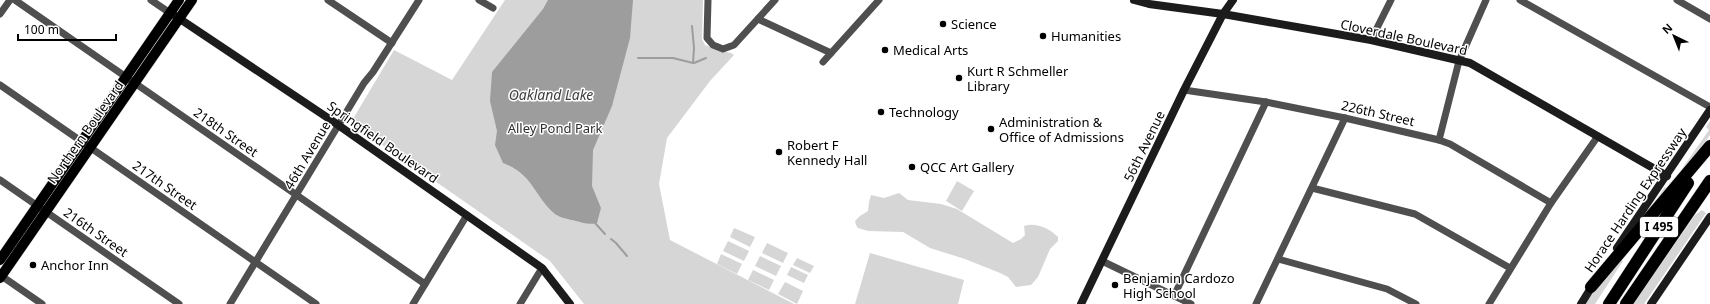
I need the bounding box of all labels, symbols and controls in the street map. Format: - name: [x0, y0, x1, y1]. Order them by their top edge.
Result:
- place label: Science: [951, 15, 997, 33]
- street label: Cloverdale Boulevard: [1339, 15, 1469, 59]
- scale bar: [18, 16, 116, 42]
- north arrow: [1654, 16, 1694, 56]
- marker: Science: [938, 19, 948, 29]
- text: N: [1658, 20, 1675, 37]
- text: 100 m: [24, 21, 59, 38]
- place label: Humanities: [1051, 27, 1121, 45]
- marker: Humanities: [1038, 31, 1048, 41]
- place label: Medical Arts: [893, 41, 968, 59]
- marker: Medical Arts: [880, 45, 890, 55]
- place label: Kurt R Schmeller Library: [967, 62, 1069, 95]
- marker: Kurt R Schmeller Library: [954, 73, 964, 83]
- street label: Northern Boulevard: [43, 77, 127, 187]
- water label: Oakland Lake: [509, 85, 593, 104]
- street label: 226th Street: [1340, 96, 1417, 130]
- street label: Springfield Boulevard: [324, 97, 442, 187]
- street label: 218th Street: [190, 103, 262, 161]
- place label: Technology: [889, 103, 959, 121]
- marker: Technology: [876, 107, 886, 117]
- street label: 56th Avenue: [1119, 108, 1169, 184]
- place label: Administration & Office of Admissions: [999, 113, 1124, 146]
- street label: 46th Avenue: [280, 118, 334, 192]
- park label: Alley Pond Park: [508, 119, 602, 137]
- marker: Administration & Office of Admissions: [986, 124, 996, 134]
- street label: Horace Harding Expressway: [1580, 124, 1690, 276]
- place label: Robert F Kennedy Hall: [787, 136, 867, 169]
- marker: Robert F Kennedy Hall: [774, 147, 784, 157]
- street label: 217th Street: [129, 156, 201, 214]
- place label: QCC Art Gallery: [920, 158, 1015, 176]
- marker: QCC Art Gallery: [907, 162, 917, 172]
- street label: 216th Street: [60, 203, 132, 261]
- road number: I 495: [1640, 217, 1678, 237]
- place label: Anchor Inn: [41, 256, 109, 274]
- marker: Anchor Inn: [28, 260, 38, 270]
- place label: Benjamin Cardozo High School: [1123, 269, 1235, 302]
- marker: Benjamin Cardozo High School: [1110, 280, 1120, 290]

